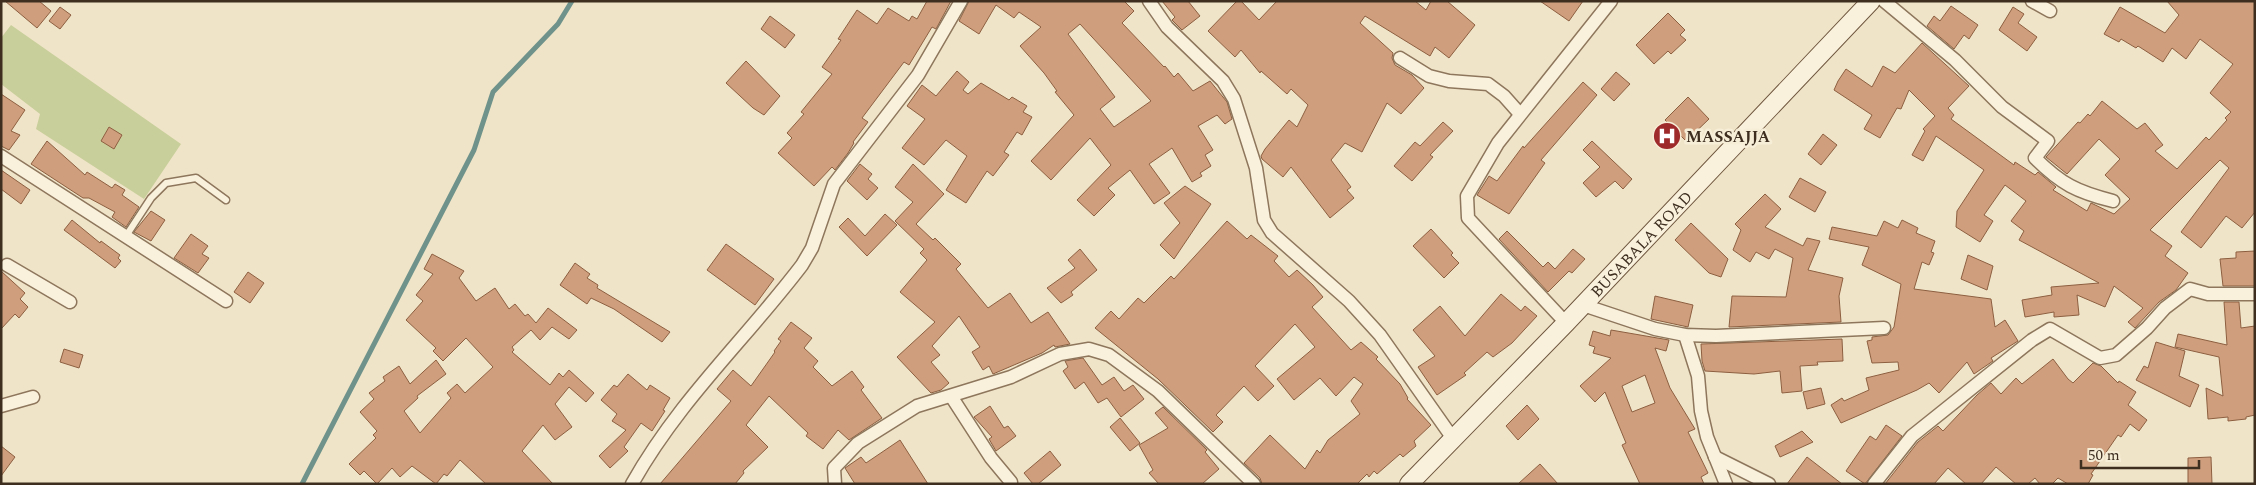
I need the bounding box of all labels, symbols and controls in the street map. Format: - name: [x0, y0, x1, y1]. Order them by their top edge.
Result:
- hospital icon: MASSAJJA: [1652, 121, 1682, 151]
- place label: MASSAJJA: [1686, 125, 1771, 149]
- street label: BUSABALA ROAD: [1585, 186, 1698, 303]
- scale bar: [2081, 438, 2198, 470]
- text: 50 m: [2088, 444, 2120, 467]

